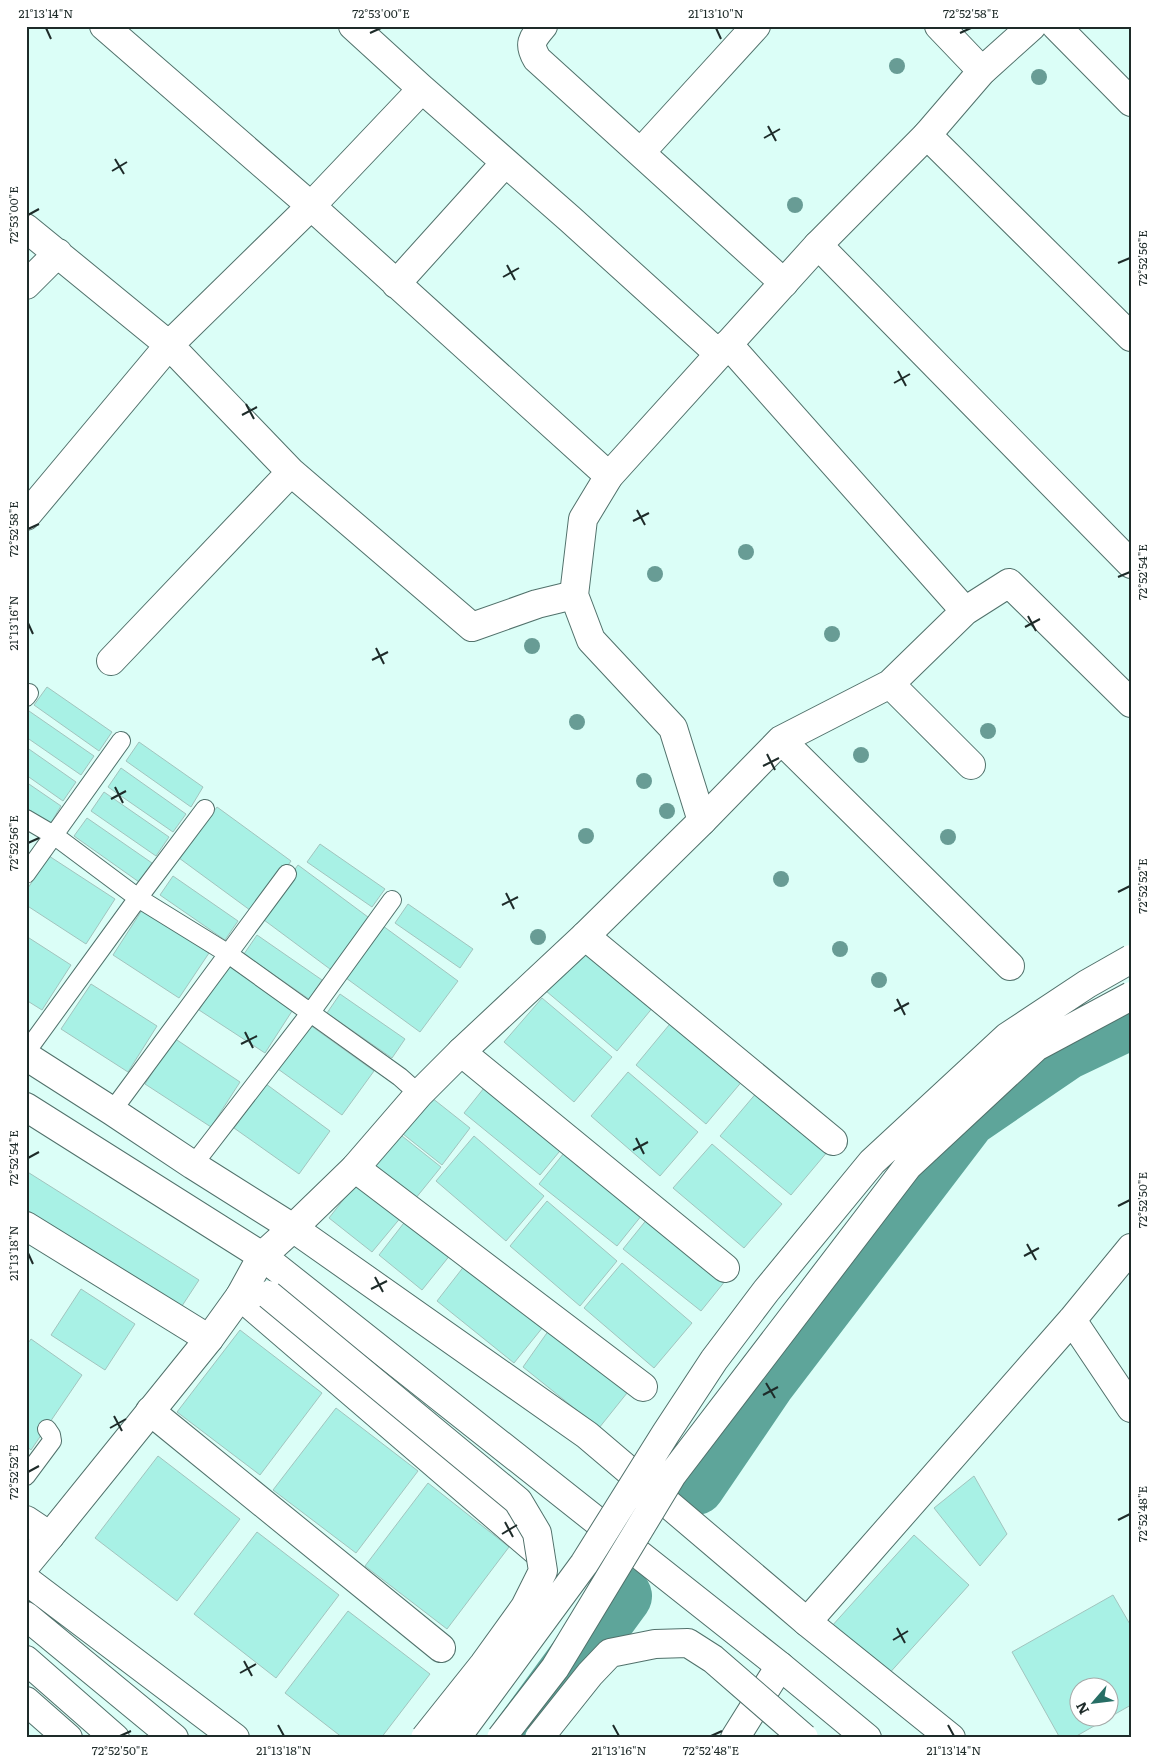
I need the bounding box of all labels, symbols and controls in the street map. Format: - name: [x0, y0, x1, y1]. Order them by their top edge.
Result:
- text: 21°13'14"N: [19, 4, 73, 22]
- text: 72°53'00"E: [352, 4, 410, 22]
- text: 21°13'10"N: [688, 4, 744, 22]
- text: 72°52'58"E: [943, 4, 999, 22]
- text: 72°53'00"E: [4, 186, 22, 244]
- text: 72°52'56"E: [1133, 230, 1151, 286]
- text: 72°52'58"E: [4, 501, 22, 557]
- text: 72°52'54"E: [1133, 544, 1151, 600]
- text: 21°13'16"N: [4, 595, 22, 651]
- text: 72°52'56"E: [4, 815, 22, 871]
- text: 72°52'52"E: [1133, 858, 1151, 914]
- text: 72°52'54"E: [4, 1130, 22, 1186]
- text: 72°52'50"E: [1133, 1171, 1151, 1228]
- text: 21°13'18"N: [4, 1225, 22, 1281]
- text: 72°52'52"E: [4, 1444, 22, 1500]
- text: 72°52'48"E: [1133, 1485, 1151, 1542]
- north arrow: [1070, 1676, 1120, 1726]
- text: N: [1070, 1698, 1093, 1718]
- text: 72°52'50"E: [92, 1741, 149, 1759]
- text: 21°13'18"N: [256, 1741, 312, 1759]
- text: 21°13'16"N: [591, 1741, 647, 1759]
- text: 72°52'48"E: [683, 1741, 740, 1759]
- text: 21°13'14"N: [927, 1741, 981, 1759]

